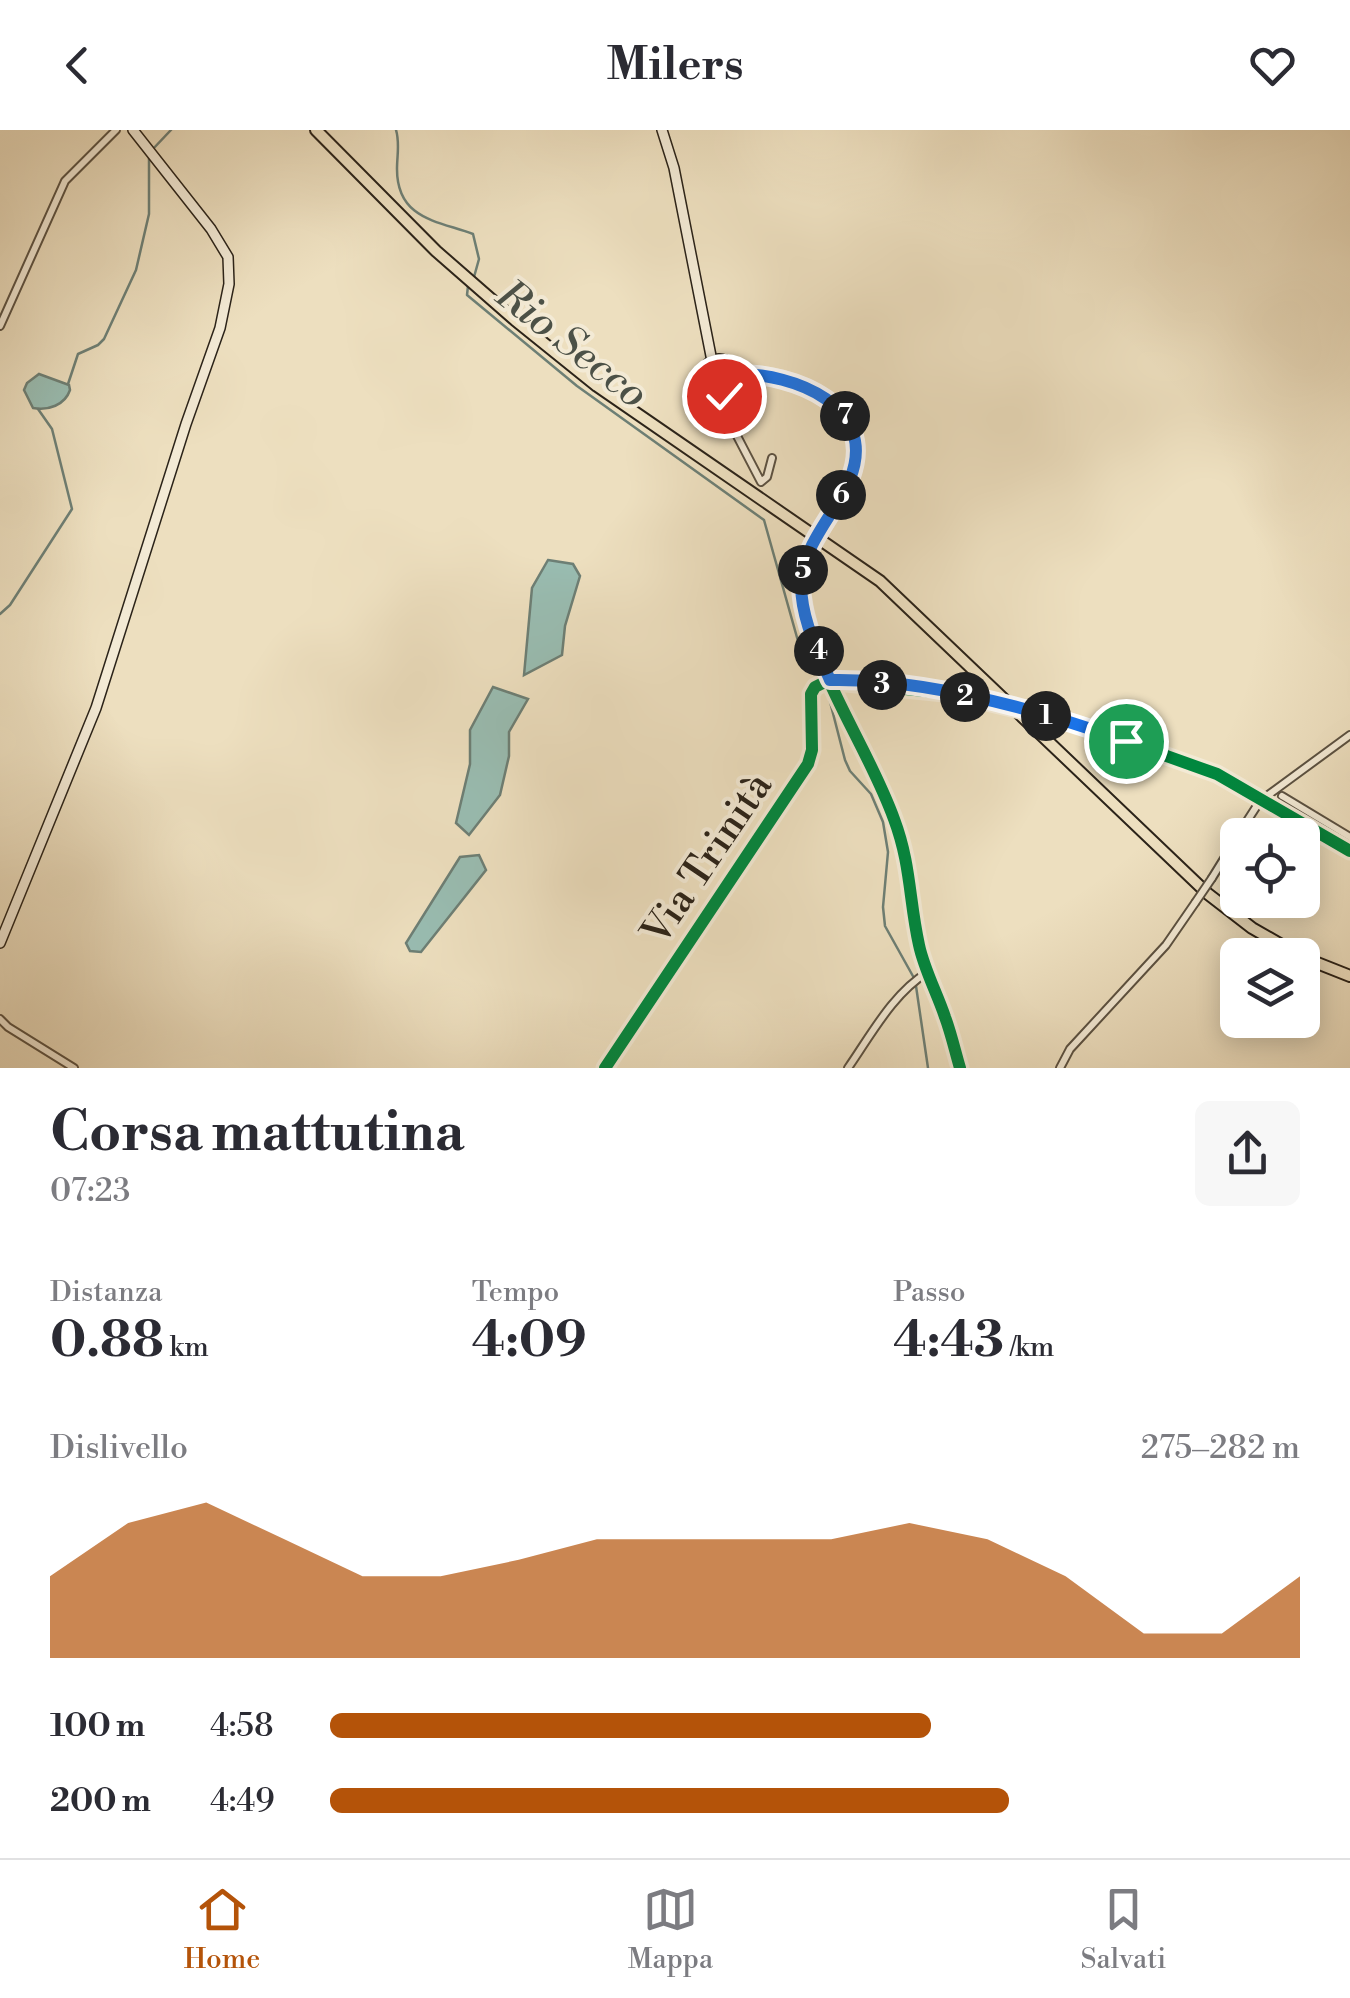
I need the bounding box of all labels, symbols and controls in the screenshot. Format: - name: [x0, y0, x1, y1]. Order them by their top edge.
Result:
- text: Milers: [606, 37, 744, 94]
- icon: back: [50, 38, 105, 93]
- icon: heart: [1245, 38, 1300, 93]
- water label: Rio Secco: [484, 268, 658, 421]
- pin: [682, 354, 767, 439]
- icon: check: [697, 369, 752, 424]
- pin: 7: [820, 391, 870, 441]
- text: 7: [837, 398, 853, 433]
- pin: 6: [816, 470, 866, 520]
- text: 6: [832, 477, 850, 512]
- pin: 5: [778, 545, 828, 595]
- text: 5: [794, 552, 812, 587]
- pin: 4: [794, 626, 844, 676]
- text: 4: [810, 633, 828, 668]
- pin: 3: [857, 660, 907, 710]
- text: 3: [874, 667, 890, 702]
- pin: 2: [940, 672, 990, 722]
- text: 2: [956, 679, 974, 714]
- pin: 1: [1021, 691, 1071, 741]
- text: 1: [1039, 698, 1053, 733]
- pin: [1084, 699, 1169, 784]
- icon: arrive: [1099, 714, 1154, 769]
- street label: Via Trinità: [631, 763, 784, 956]
- map controls: [1220, 818, 1320, 1038]
- button: locate: [1220, 818, 1320, 918]
- button: layers: [1220, 938, 1320, 1038]
- text: Corsa mattutina: [50, 1099, 464, 1168]
- button: share: [1195, 1101, 1300, 1206]
- text: 07:23: [50, 1171, 130, 1211]
- text: Distanza: [50, 1275, 162, 1310]
- text: Tempo: [472, 1275, 559, 1310]
- text: Passo: [893, 1275, 965, 1310]
- text: 0.88: [50, 1310, 164, 1372]
- text: 4:09: [472, 1310, 587, 1372]
- text: 4:43: [893, 1310, 1004, 1372]
- text: km: [164, 1330, 209, 1365]
- text: /km: [1004, 1330, 1054, 1365]
- text: Dislivello: [50, 1428, 188, 1468]
- text: 275–282 m: [1141, 1428, 1300, 1468]
- text: 100 m: [50, 1706, 145, 1746]
- text: 4:58: [210, 1706, 274, 1746]
- text: 200 m: [50, 1781, 151, 1821]
- text: 4:49: [210, 1781, 275, 1821]
- tab: Home: [184, 1882, 260, 1977]
- tab: Mappa: [628, 1882, 713, 1977]
- tab: Salvati: [1080, 1882, 1166, 1977]

